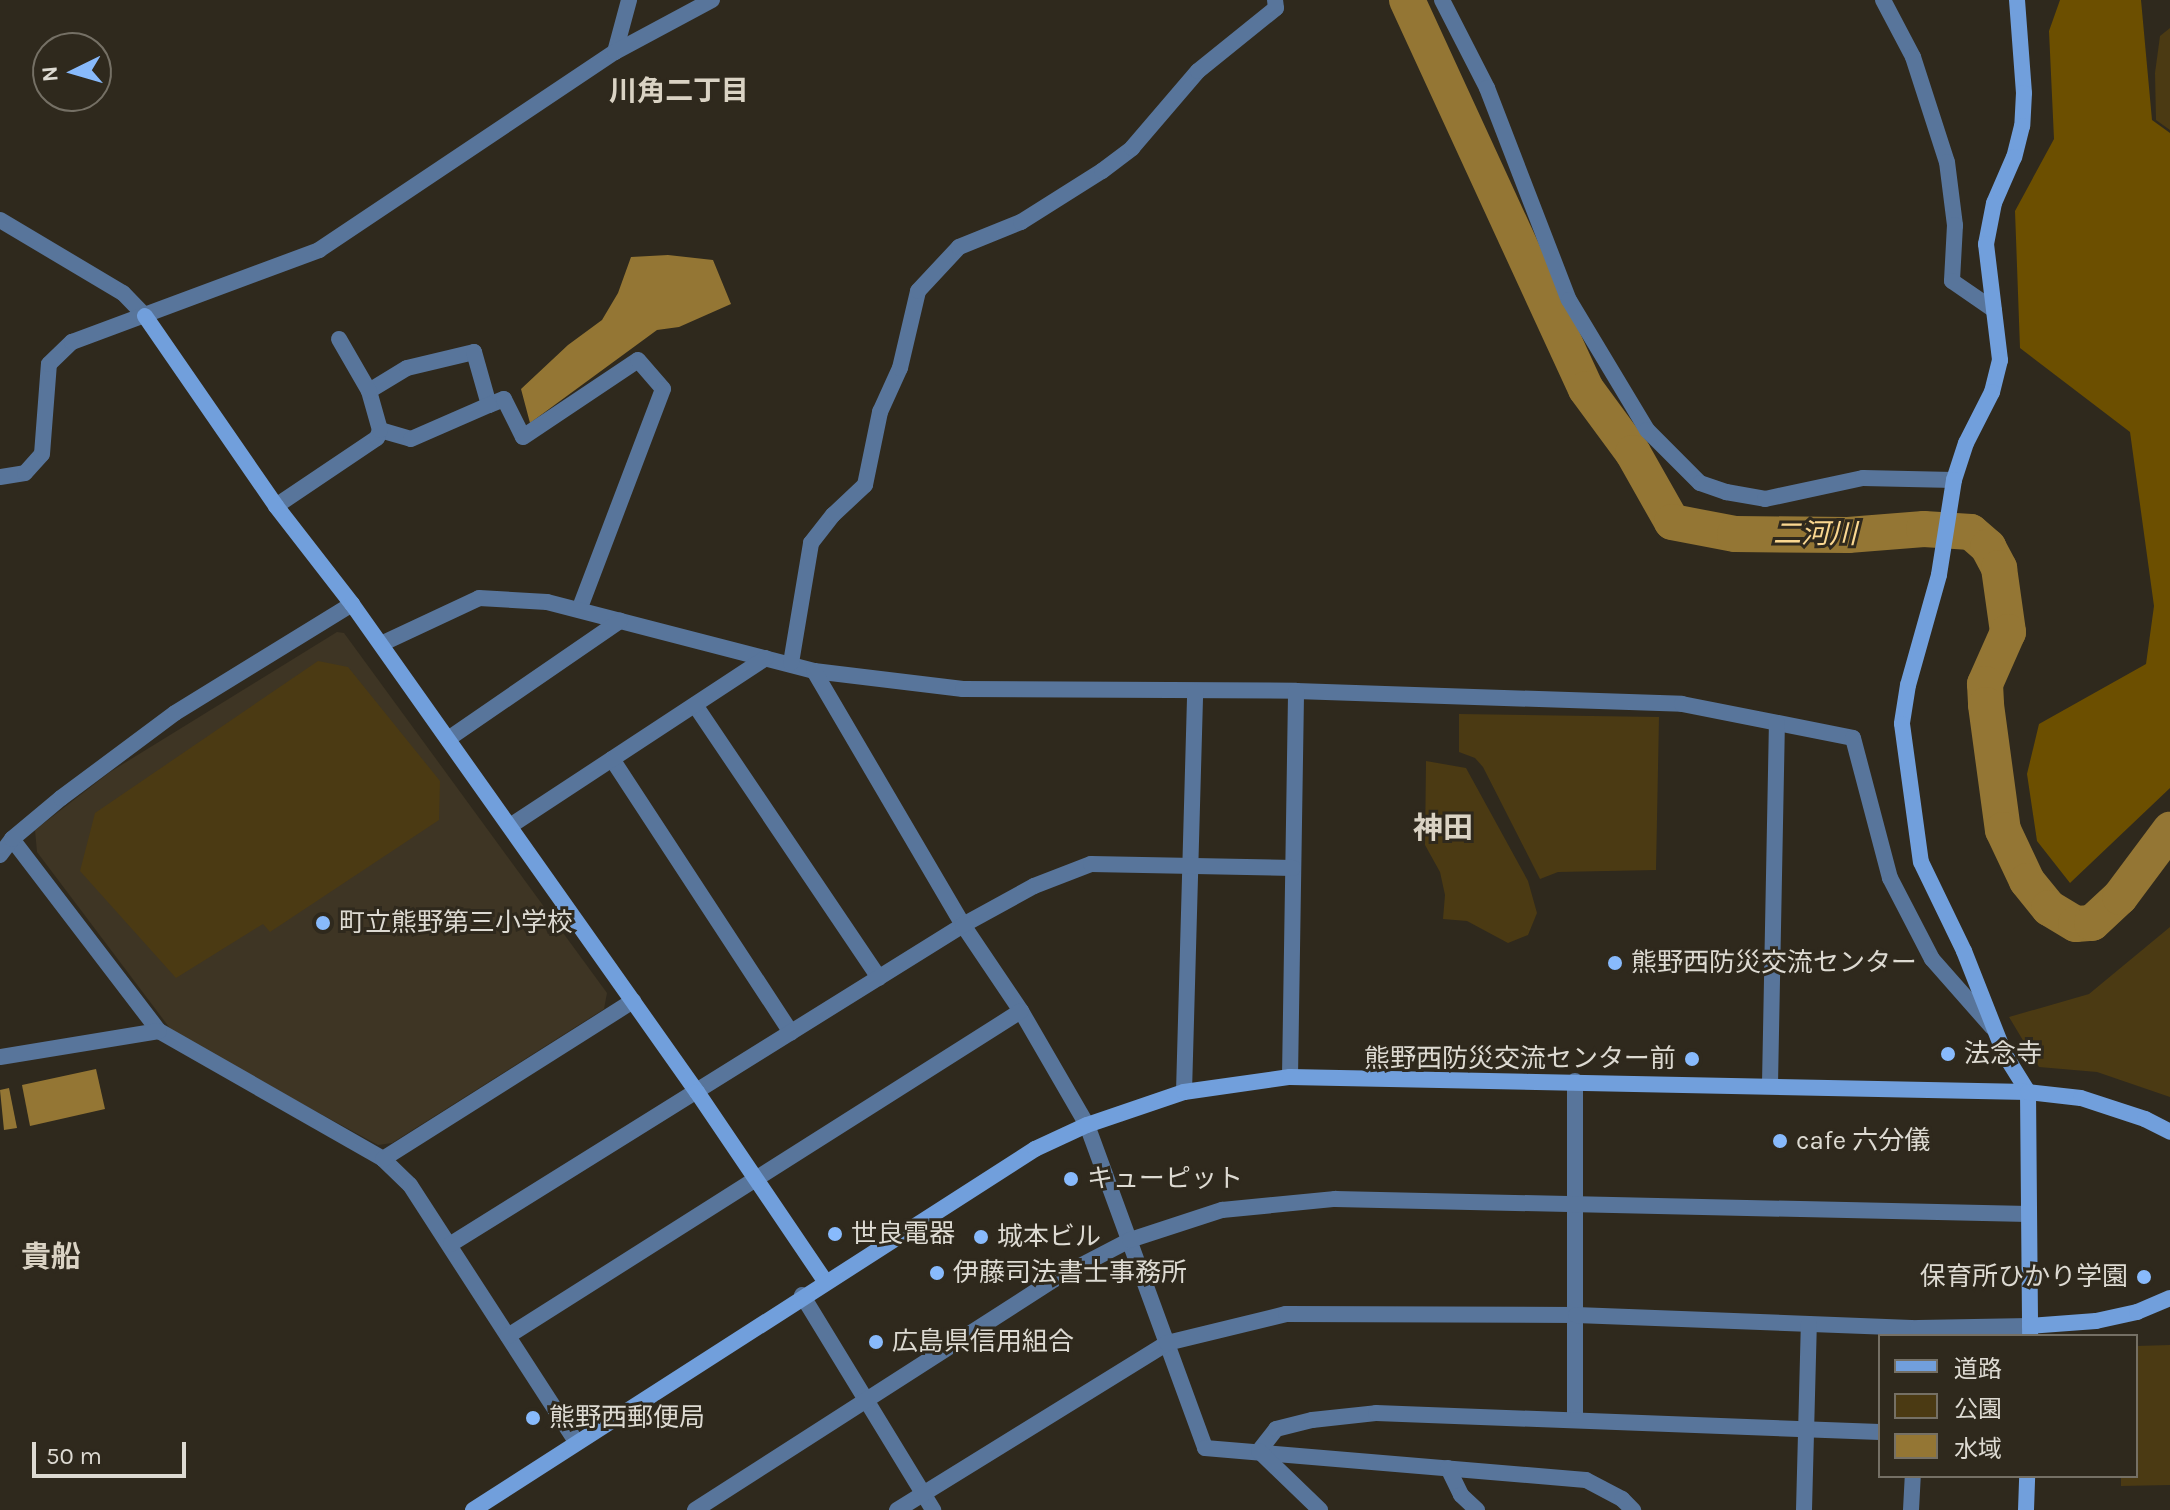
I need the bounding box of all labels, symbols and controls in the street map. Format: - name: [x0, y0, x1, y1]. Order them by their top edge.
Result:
- north arrow: [32, 32, 112, 112]
- text: N: [36, 65, 64, 83]
- district label: 川角二丁目: [609, 74, 749, 108]
- water label: 二河川: [1773, 517, 1857, 551]
- district label: 神田: [1413, 810, 1473, 846]
- place label: 町立熊野第三小学校: [339, 907, 573, 939]
- marker: 町立熊野第三小学校: [314, 914, 332, 932]
- place label: 熊野西防災交流センター: [1631, 947, 1917, 979]
- marker: 熊野西防災交流センター: [1606, 954, 1624, 972]
- place label: 法念寺: [1964, 1038, 2042, 1070]
- place label: 熊野西防災交流センター前: [1364, 1043, 1676, 1075]
- marker: 法念寺: [1939, 1045, 1957, 1063]
- marker: 熊野西防災交流センター前: [1683, 1050, 1701, 1068]
- place label: cafe 六分儀: [1796, 1125, 1930, 1157]
- marker: cafe 六分儀: [1771, 1132, 1789, 1150]
- place label: キューピット: [1087, 1163, 1243, 1195]
- marker: キューピット: [1062, 1170, 1080, 1188]
- place label: 世良電器: [851, 1218, 955, 1250]
- place label: 城本ビル: [997, 1221, 1101, 1253]
- marker: 世良電器: [826, 1225, 844, 1243]
- marker: 城本ビル: [972, 1228, 990, 1246]
- district label: 貴船: [21, 1239, 81, 1275]
- place label: 伊藤司法書士事務所: [953, 1257, 1187, 1289]
- place label: 保育所ひかり学園: [1920, 1261, 2128, 1293]
- marker: 伊藤司法書士事務所: [928, 1264, 946, 1282]
- marker: 保育所ひかり学園: [2135, 1268, 2153, 1286]
- place label: 広島県信用組合: [892, 1326, 1074, 1358]
- marker: 広島県信用組合: [867, 1333, 885, 1351]
- legend: [1878, 1334, 2138, 1478]
- text: 道路: [1954, 1355, 2002, 1383]
- text: 公園: [1954, 1395, 2002, 1423]
- place label: 熊野西郵便局: [549, 1402, 705, 1434]
- marker: 熊野西郵便局: [524, 1409, 542, 1427]
- scale bar: [36, 1426, 190, 1476]
- text: 水域: [1954, 1435, 2002, 1463]
- text: 50 m: [46, 1442, 102, 1470]

